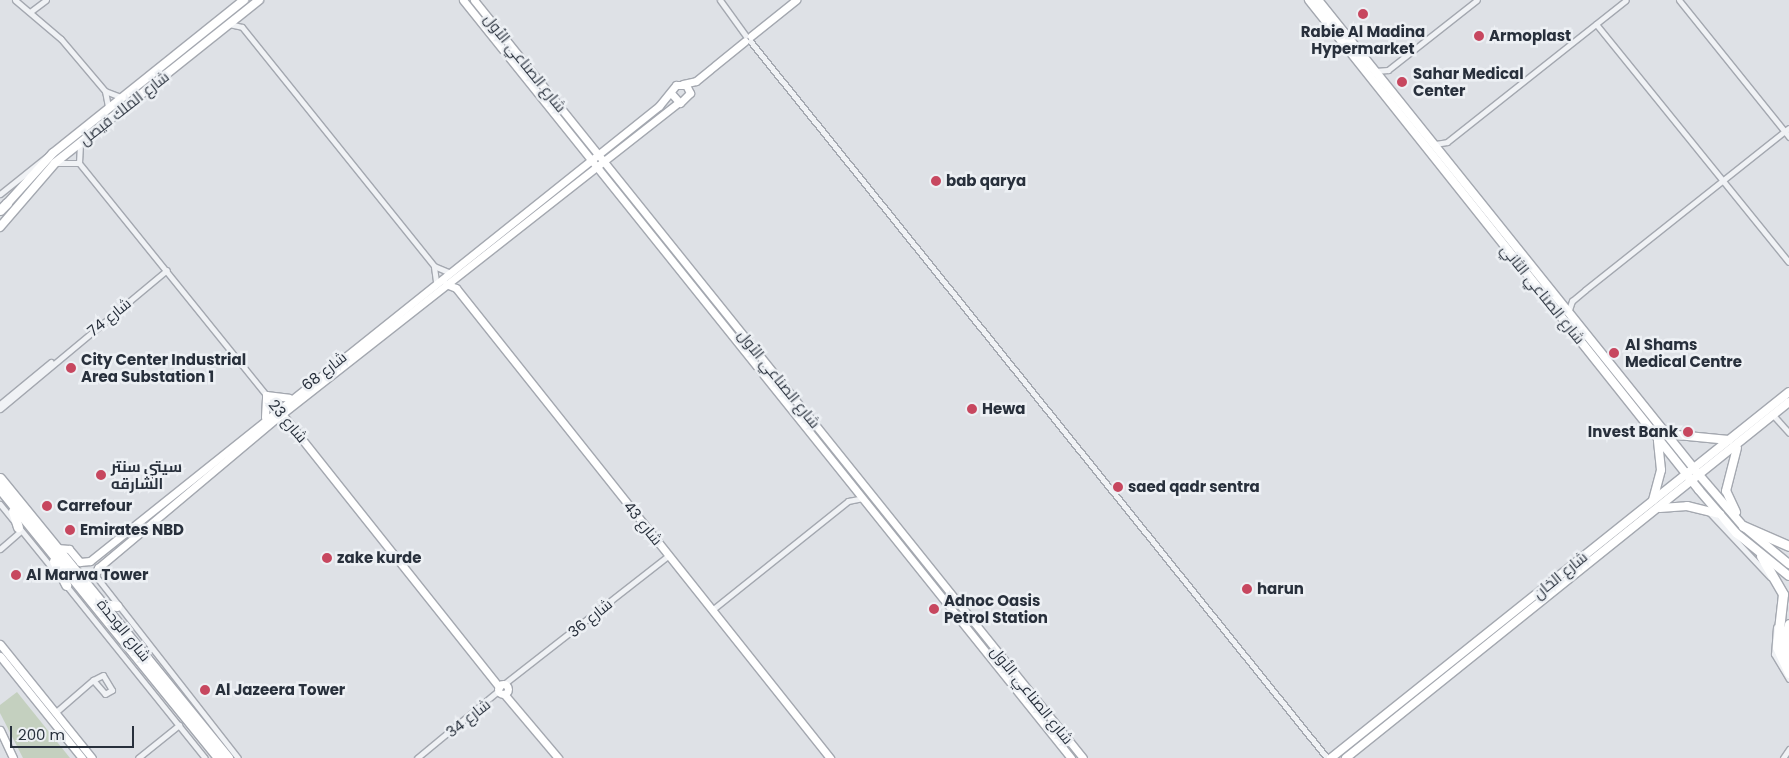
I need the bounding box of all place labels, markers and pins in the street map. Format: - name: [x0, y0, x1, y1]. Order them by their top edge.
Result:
- marker: Rabie Al Madina Hypermarket: [1357, 8, 1369, 20]
- place label: Rabie Al Madina Hypermarket: [1301, 22, 1425, 57]
- place label: Armoplast: [1489, 27, 1571, 45]
- marker: Armoplast: [1473, 30, 1485, 42]
- place label: Sahar Medical Center: [1413, 64, 1524, 99]
- marker: Sahar Medical Center: [1395, 75, 1409, 89]
- place label: bab qarya: [946, 172, 1026, 190]
- marker: bab qarya: [930, 175, 942, 187]
- place label: Al Shams Medical Centre: [1625, 335, 1742, 370]
- marker: Al Shams Medical Centre: [1607, 346, 1621, 360]
- place label: City Center Industrial Area Substation 1: [81, 350, 246, 385]
- marker: City Center Industrial Area Substation 1: [65, 362, 77, 374]
- place label: Hewa: [982, 400, 1025, 418]
- marker: Hewa: [966, 403, 978, 415]
- place label: Invest Bank: [1588, 423, 1678, 441]
- marker: Invest Bank: [1682, 426, 1694, 438]
- place label: سيتي سنتر الشارقه: [111, 457, 182, 492]
- marker: سيتي سنتر الشارقه: [95, 469, 107, 481]
- place label: saed qadr sentra: [1128, 478, 1260, 496]
- marker: saed qadr sentra: [1112, 481, 1124, 493]
- place label: Carrefour: [57, 497, 132, 515]
- marker: Carrefour: [41, 500, 53, 512]
- place label: Emirates NBD: [80, 521, 184, 539]
- marker: Emirates NBD: [64, 524, 76, 536]
- place label: zake kurde: [337, 549, 422, 567]
- marker: zake kurde: [321, 552, 333, 564]
- place label: Al Marwa Tower: [26, 566, 148, 584]
- marker: Al Marwa Tower: [10, 569, 22, 581]
- place label: harun: [1257, 580, 1304, 598]
- marker: harun: [1241, 583, 1253, 595]
- place label: Adnoc Oasis Petrol Station: [944, 591, 1048, 626]
- marker: Adnoc Oasis Petrol Station: [928, 603, 940, 615]
- place label: Al Jazeera Tower: [215, 681, 345, 699]
- marker: Al Jazeera Tower: [199, 684, 211, 696]

